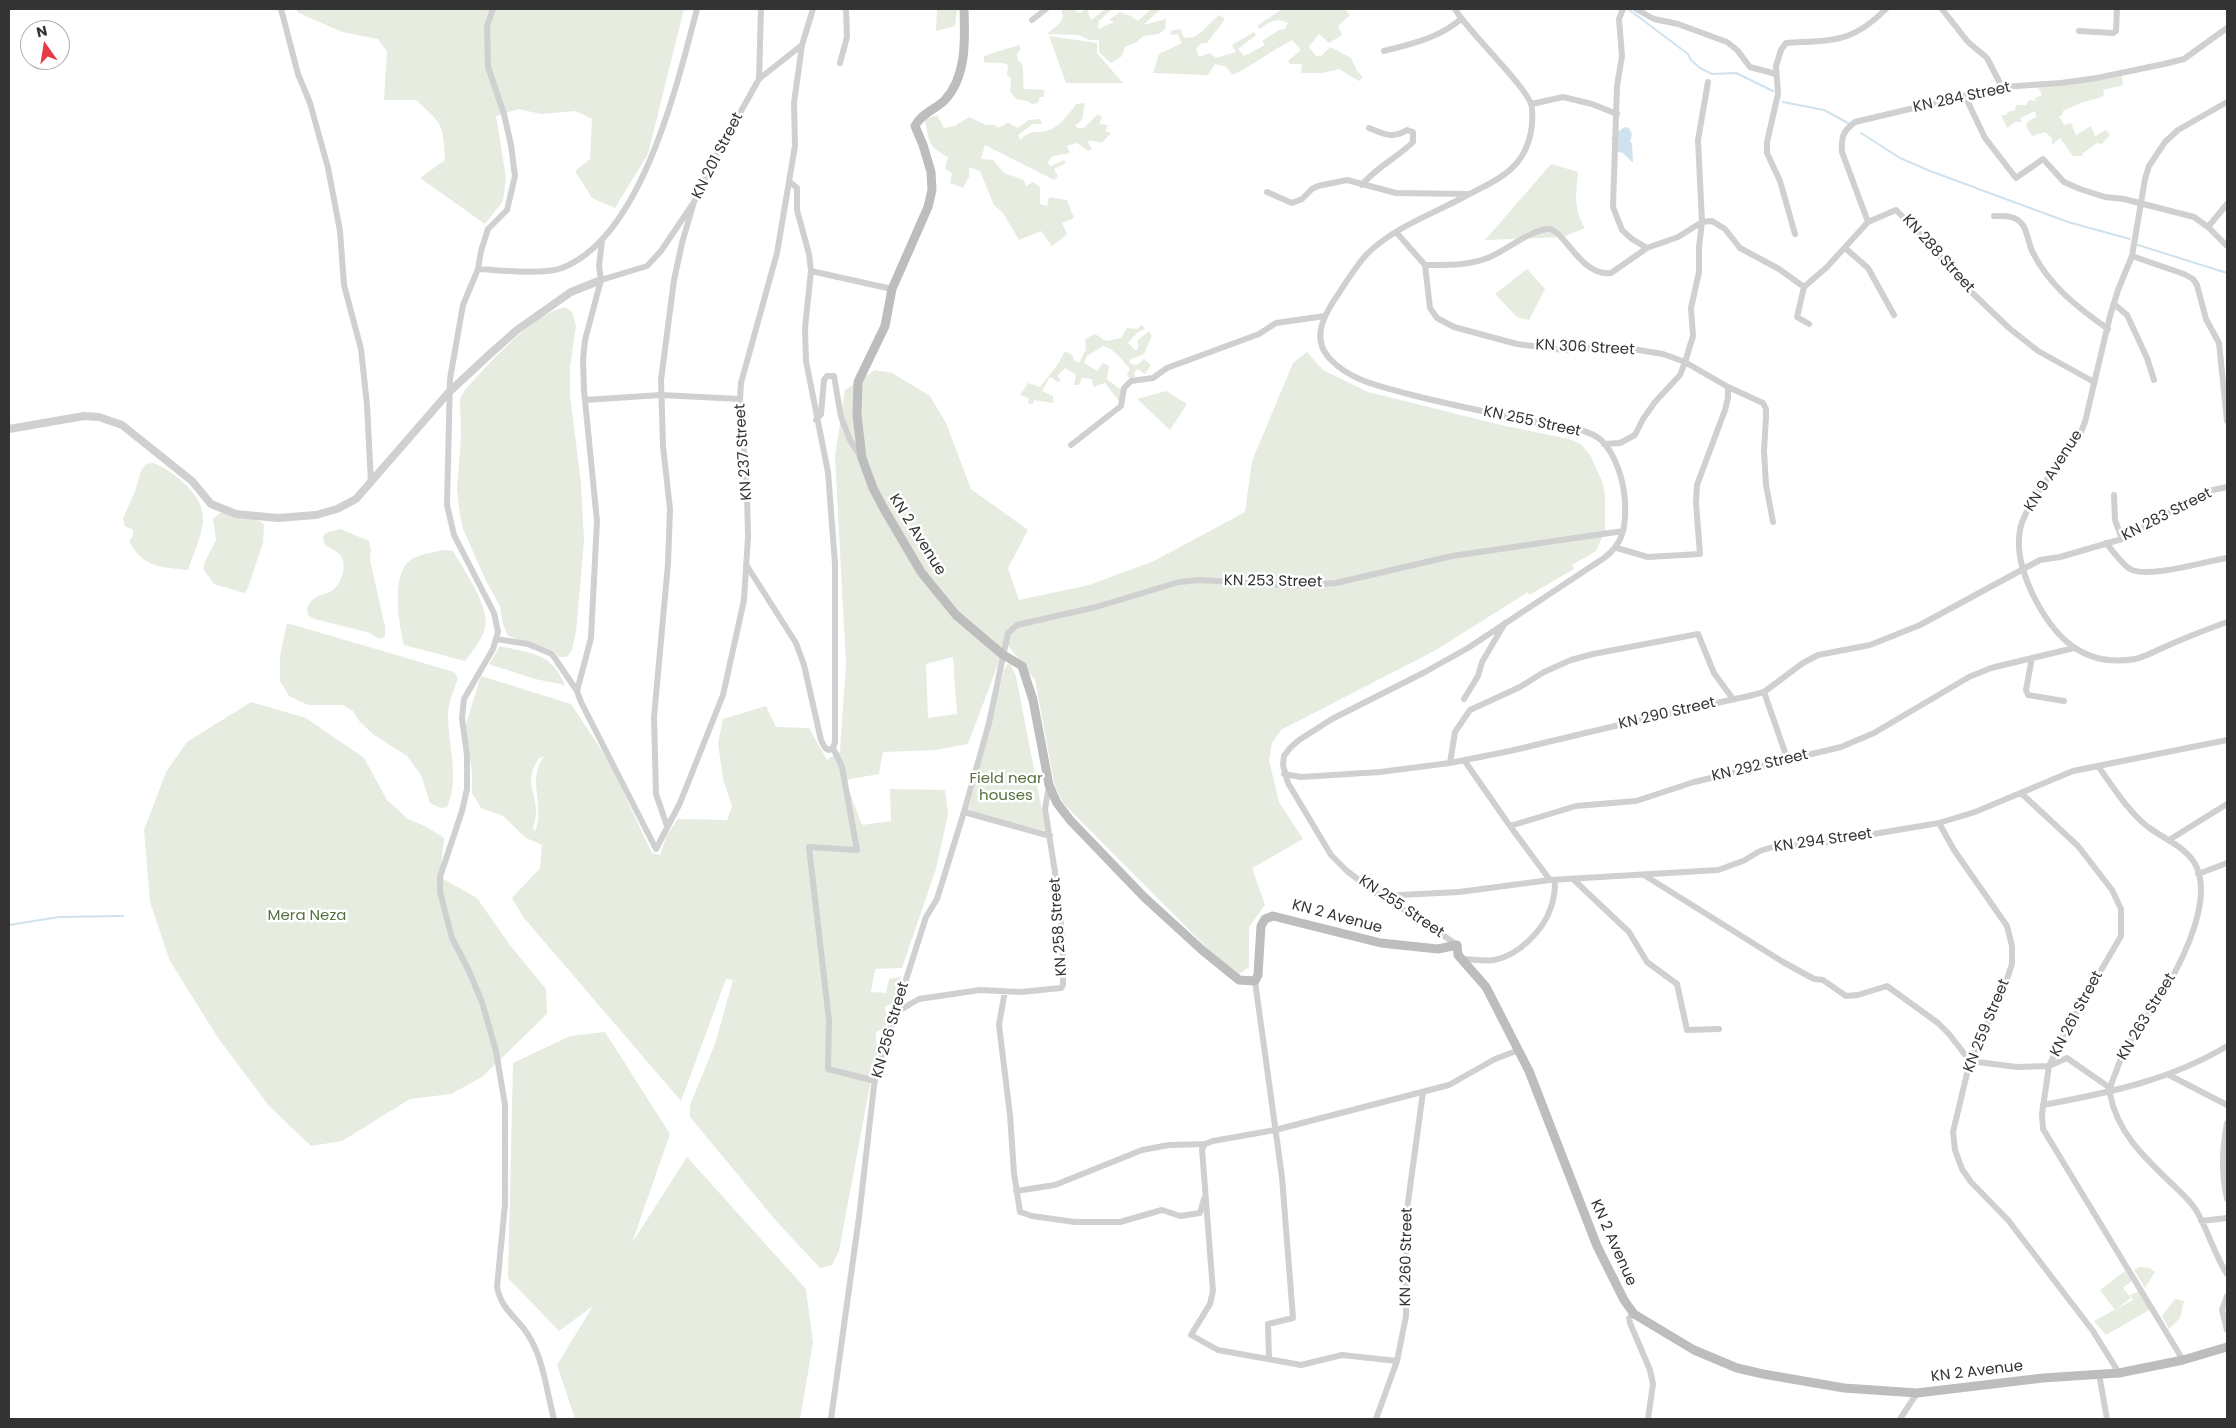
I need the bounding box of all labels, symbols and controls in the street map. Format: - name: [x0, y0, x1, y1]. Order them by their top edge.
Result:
- north arrow: [20, 20, 70, 70]
- text: N: [34, 20, 49, 42]
- street label: KN 284 Street: [1912, 79, 2012, 117]
- street label: KN 201 Street: [689, 110, 747, 202]
- street label: KN 288 Street: [1898, 211, 1978, 297]
- street label: KN 306 Street: [1535, 336, 1635, 360]
- street label: KN 237 Street: [732, 403, 756, 501]
- street label: KN 255 Street: [1482, 403, 1582, 441]
- street label: KN 9 Avenue: [2021, 427, 2087, 515]
- street label: KN 283 Street: [2119, 485, 2215, 545]
- street label: KN 2 Avenue: [885, 491, 949, 579]
- street label: KN 253 Street: [1224, 572, 1322, 592]
- street label: KN 290 Street: [1617, 694, 1717, 734]
- street label: KN 292 Street: [1710, 746, 1810, 786]
- park label: Field near houses: [969, 770, 1043, 805]
- street label: KN 294 Street: [1773, 825, 1873, 857]
- street label: KN 255 Street: [1355, 872, 1447, 942]
- street label: KN 258 Street: [1047, 877, 1071, 977]
- street label: KN 2 Avenue: [1290, 896, 1384, 938]
- park label: Mera Neza: [268, 907, 346, 925]
- street label: KN 261 Street: [2047, 968, 2107, 1060]
- street label: KN 263 Street: [2114, 970, 2180, 1064]
- street label: KN 259 Street: [1960, 977, 2014, 1075]
- street label: KN 256 Street: [869, 980, 913, 1080]
- street label: KN 2 Avenue: [1586, 1197, 1640, 1289]
- street label: KN 260 Street: [1397, 1207, 1417, 1307]
- street label: KN 2 Avenue: [1930, 1357, 2024, 1387]

